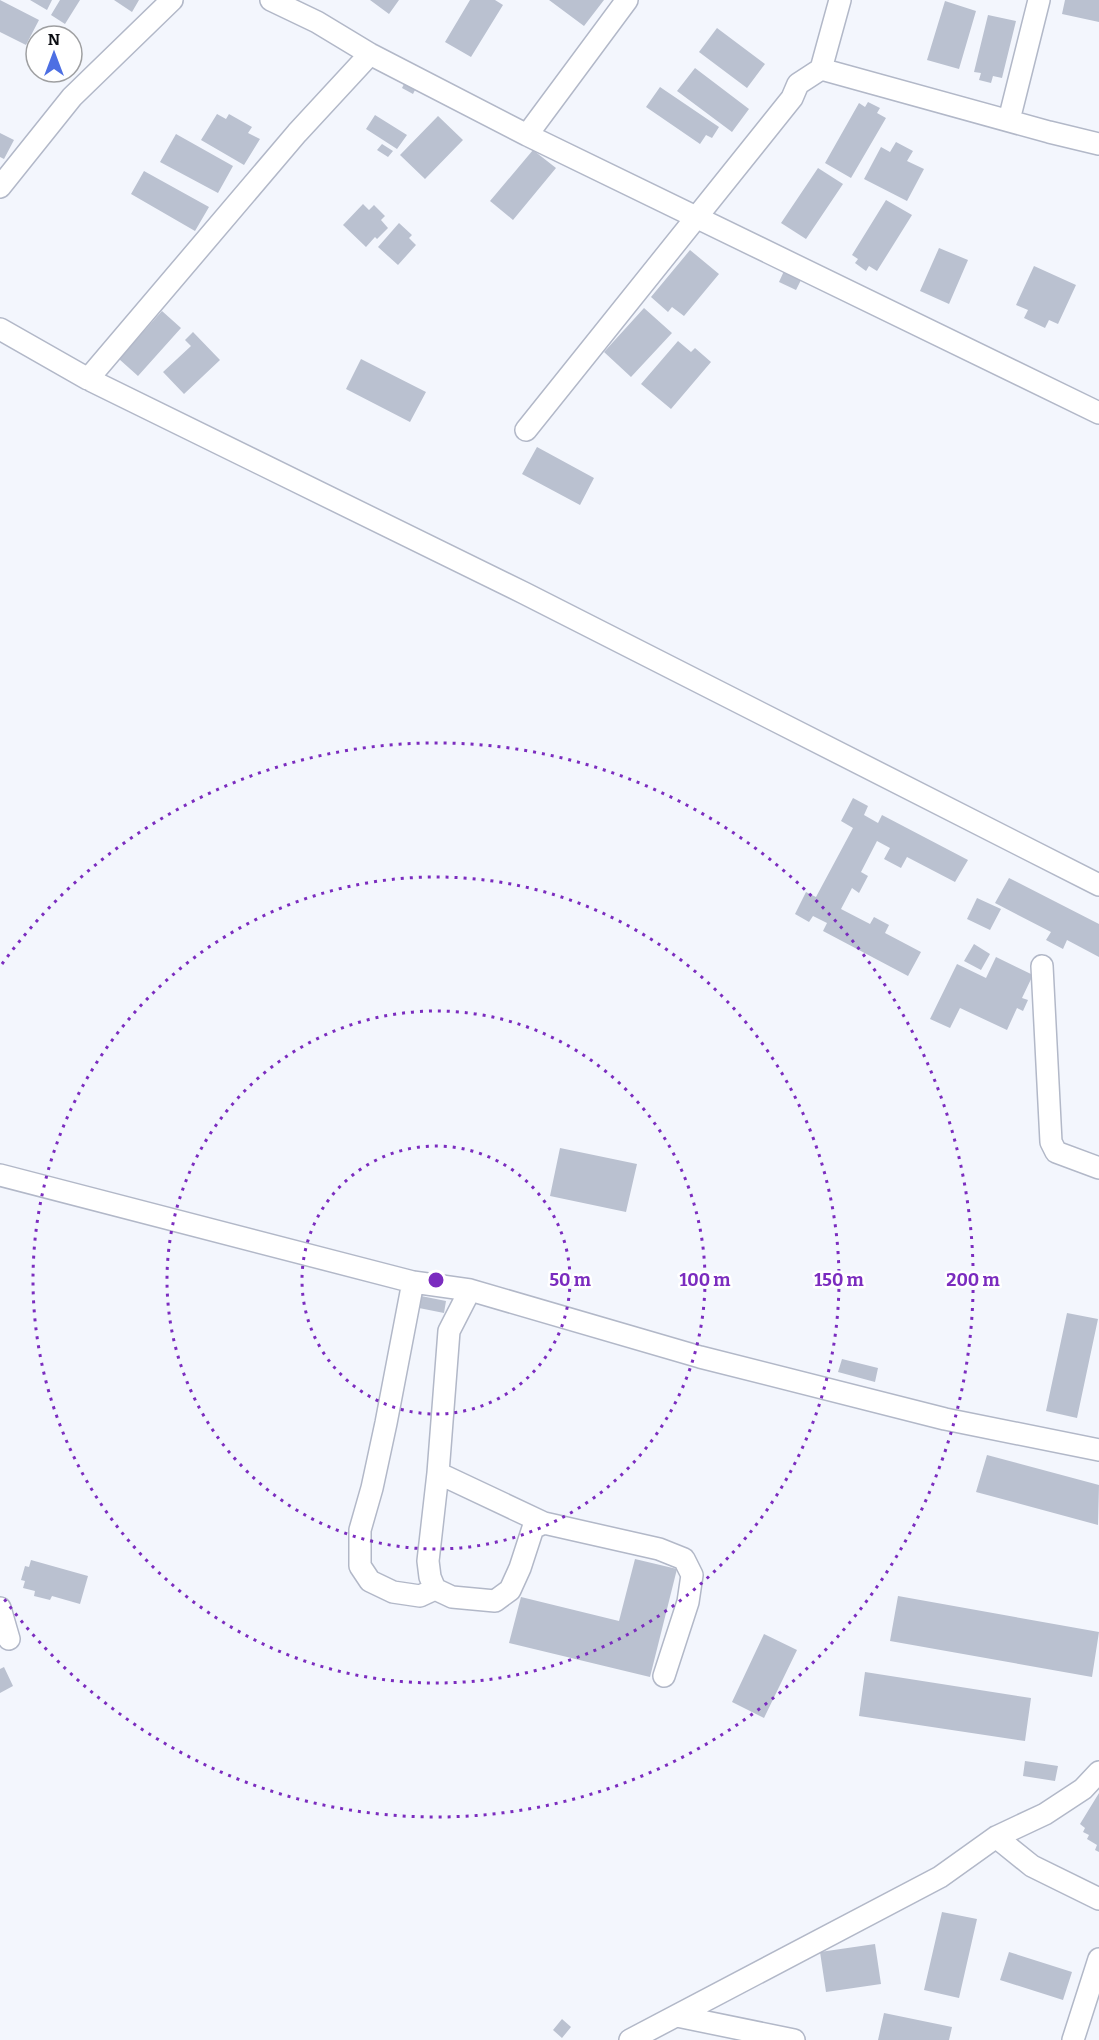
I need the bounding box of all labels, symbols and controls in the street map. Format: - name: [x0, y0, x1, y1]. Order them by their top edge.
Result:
- north arrow: [24, 24, 84, 84]
- text: N: [48, 30, 60, 49]
- text: 50 m: [549, 1269, 591, 1291]
- text: 100 m: [679, 1269, 731, 1291]
- text: 150 m: [814, 1269, 864, 1291]
- text: 200 m: [946, 1269, 1000, 1291]
- centre of rings: [426, 1270, 446, 1290]

